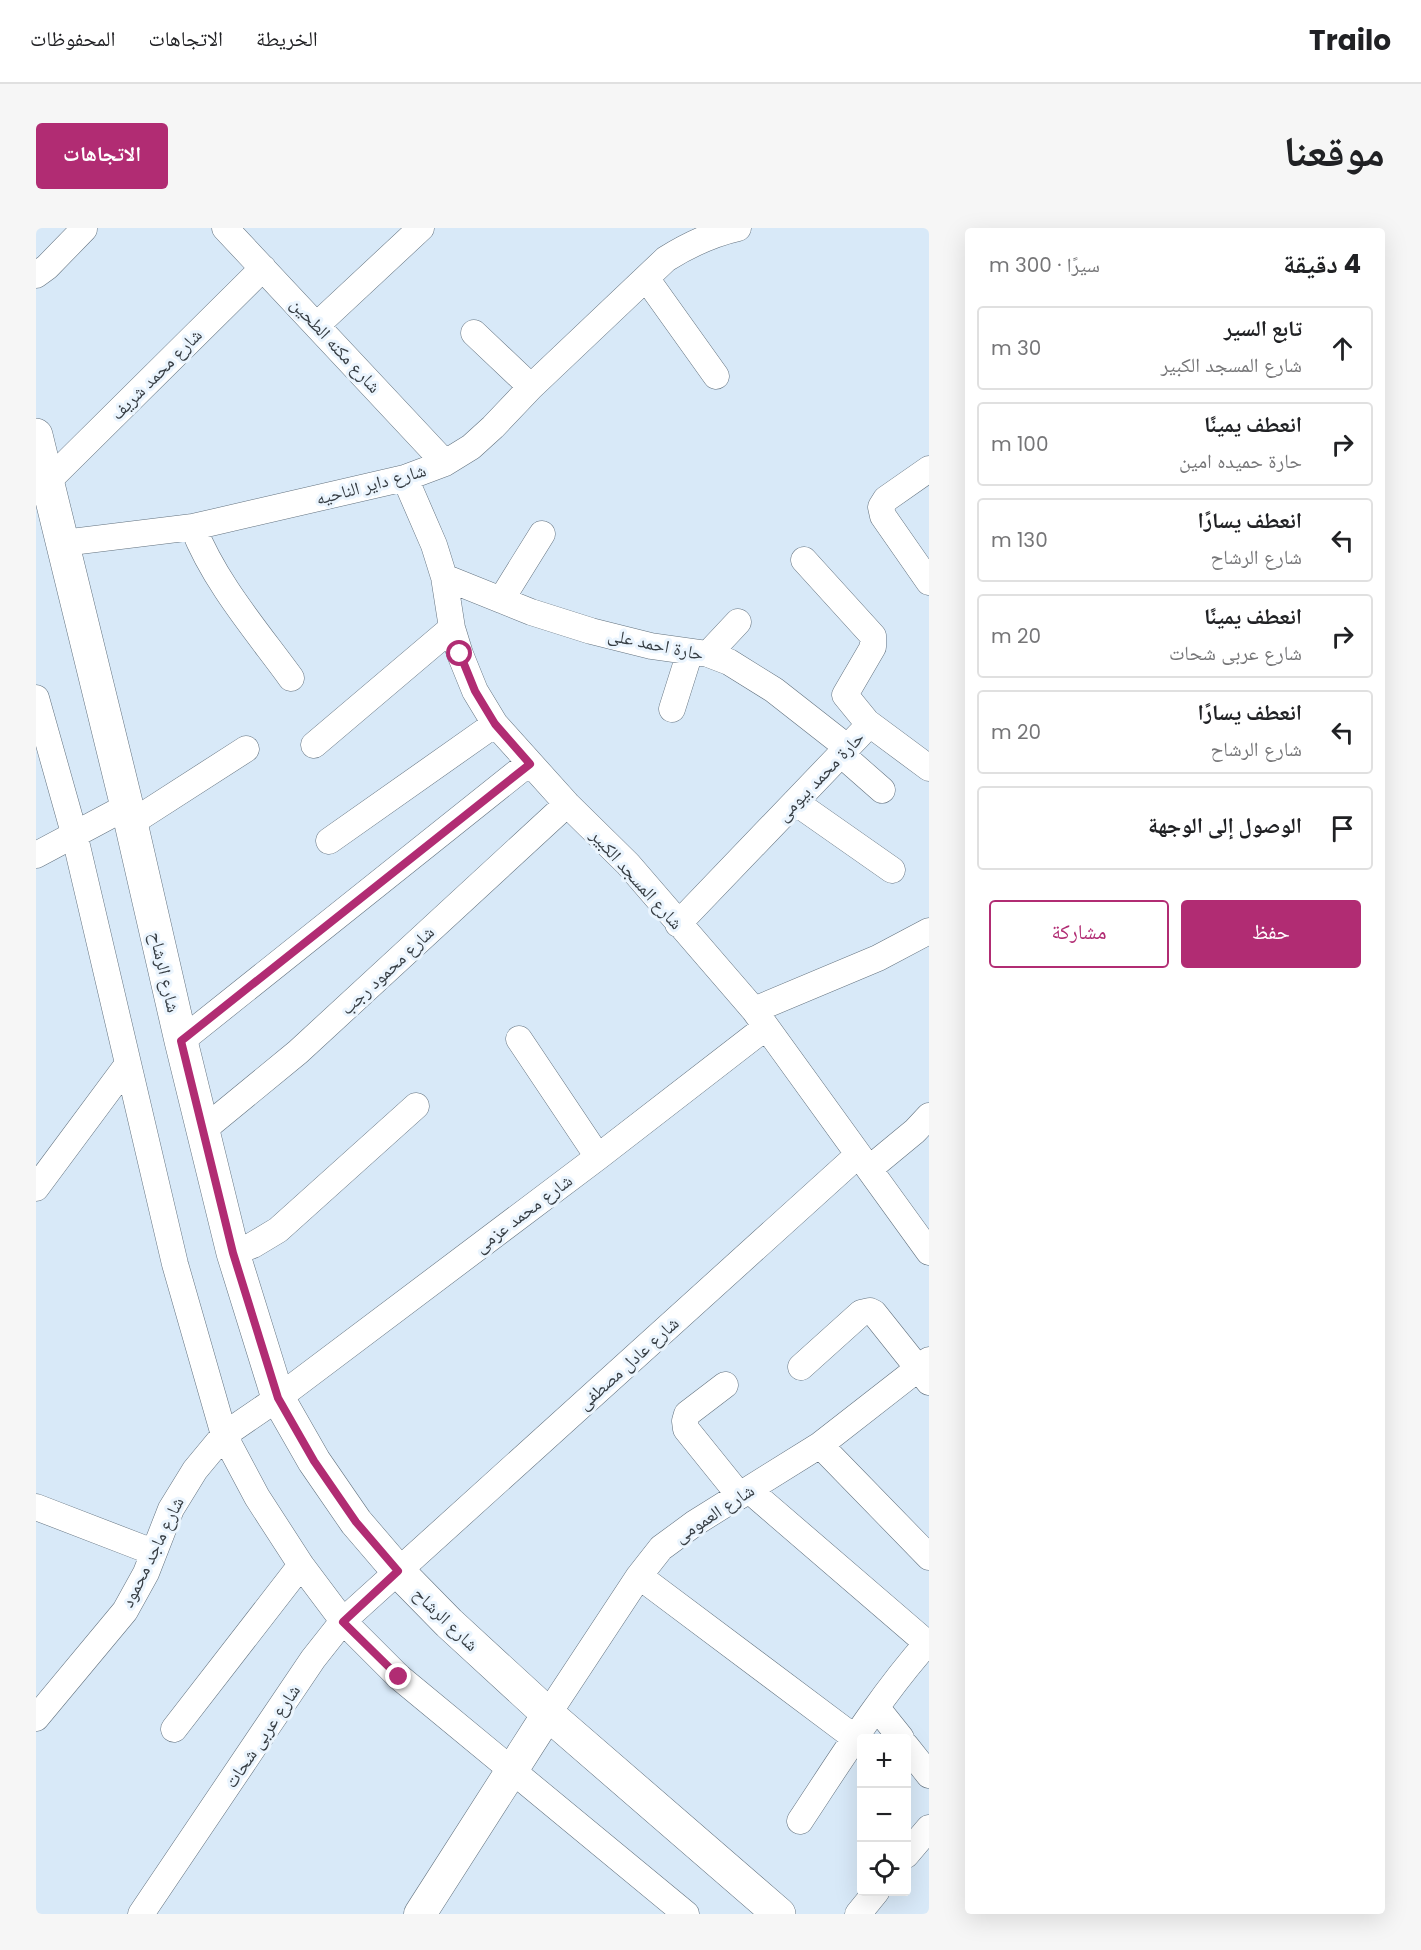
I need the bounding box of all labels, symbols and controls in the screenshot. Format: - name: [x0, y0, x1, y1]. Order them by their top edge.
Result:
- text: Trailo: [1309, 21, 1391, 60]
- text: المحفوظات: [30, 24, 115, 53]
- text: الاتجاهات: [148, 24, 223, 53]
- text: الخريطة: [256, 24, 318, 53]
- text: موقعنا: [1284, 122, 1385, 181]
- button: الاتجاهات: [36, 123, 168, 189]
- text: 4 دقيقة: [1283, 246, 1361, 282]
- text: سيرًا · 300 m: [989, 251, 1100, 279]
- street label: شارع مكنه الطحين: [285, 292, 387, 398]
- text: تابع السير: [1224, 313, 1302, 344]
- street label: شارع محمد شريف: [105, 323, 207, 425]
- icon: ahead: [1326, 332, 1359, 365]
- text: 30 m: [991, 334, 1041, 362]
- text: شارع المسجد الكبير: [1161, 351, 1302, 379]
- text: انعطف يمينًا: [1204, 409, 1302, 440]
- icon: right: [1326, 428, 1359, 461]
- text: 100 m: [991, 430, 1048, 458]
- text: حارة حميده امين: [1179, 447, 1302, 475]
- street label: شارع داير الناحيه: [313, 457, 429, 511]
- text: انعطف يسارًا: [1198, 505, 1302, 536]
- icon: left: [1326, 524, 1359, 557]
- text: 130 m: [991, 526, 1048, 554]
- text: شارع الرشاح: [1211, 543, 1302, 571]
- text: انعطف يمينًا: [1204, 601, 1302, 632]
- icon: right: [1326, 620, 1359, 653]
- street label: حارة احمد على: [606, 622, 706, 666]
- text: 20 m: [991, 622, 1041, 650]
- text: شارع عربى شحات: [1169, 639, 1302, 667]
- route start: [446, 640, 472, 666]
- text: انعطف يسارًا: [1198, 697, 1302, 728]
- icon: left: [1326, 716, 1359, 749]
- text: 20 m: [991, 718, 1041, 746]
- street label: حارة محمد بيومى: [771, 725, 869, 827]
- text: شارع الرشاح: [1211, 735, 1302, 763]
- text: الوصول إلى الوجهة: [1148, 810, 1302, 841]
- icon: arrive: [1326, 812, 1359, 845]
- street label: شارع المسجد الكبير: [584, 823, 689, 935]
- button: مشاركة: [989, 900, 1169, 968]
- button: حفظ: [1181, 900, 1361, 968]
- street label: شارع محمود رجب: [334, 920, 440, 1020]
- street label: شارع الرشاح: [144, 929, 186, 1015]
- street label: شارع محمد عزمى: [469, 1168, 577, 1258]
- street label: شارع عادل مصطفى: [572, 1311, 684, 1415]
- street label: شارع العمومى: [669, 1478, 759, 1548]
- street label: شارع ماجد محمود: [114, 1493, 190, 1611]
- street label: شارع الرشاح: [408, 1581, 484, 1657]
- route end: [385, 1663, 411, 1689]
- street label: شارع عربى شحات: [218, 1679, 306, 1793]
- map controls: [857, 1734, 911, 1896]
- button: +: [857, 1734, 911, 1788]
- button: −: [857, 1788, 911, 1842]
- button: locate: [857, 1842, 911, 1896]

